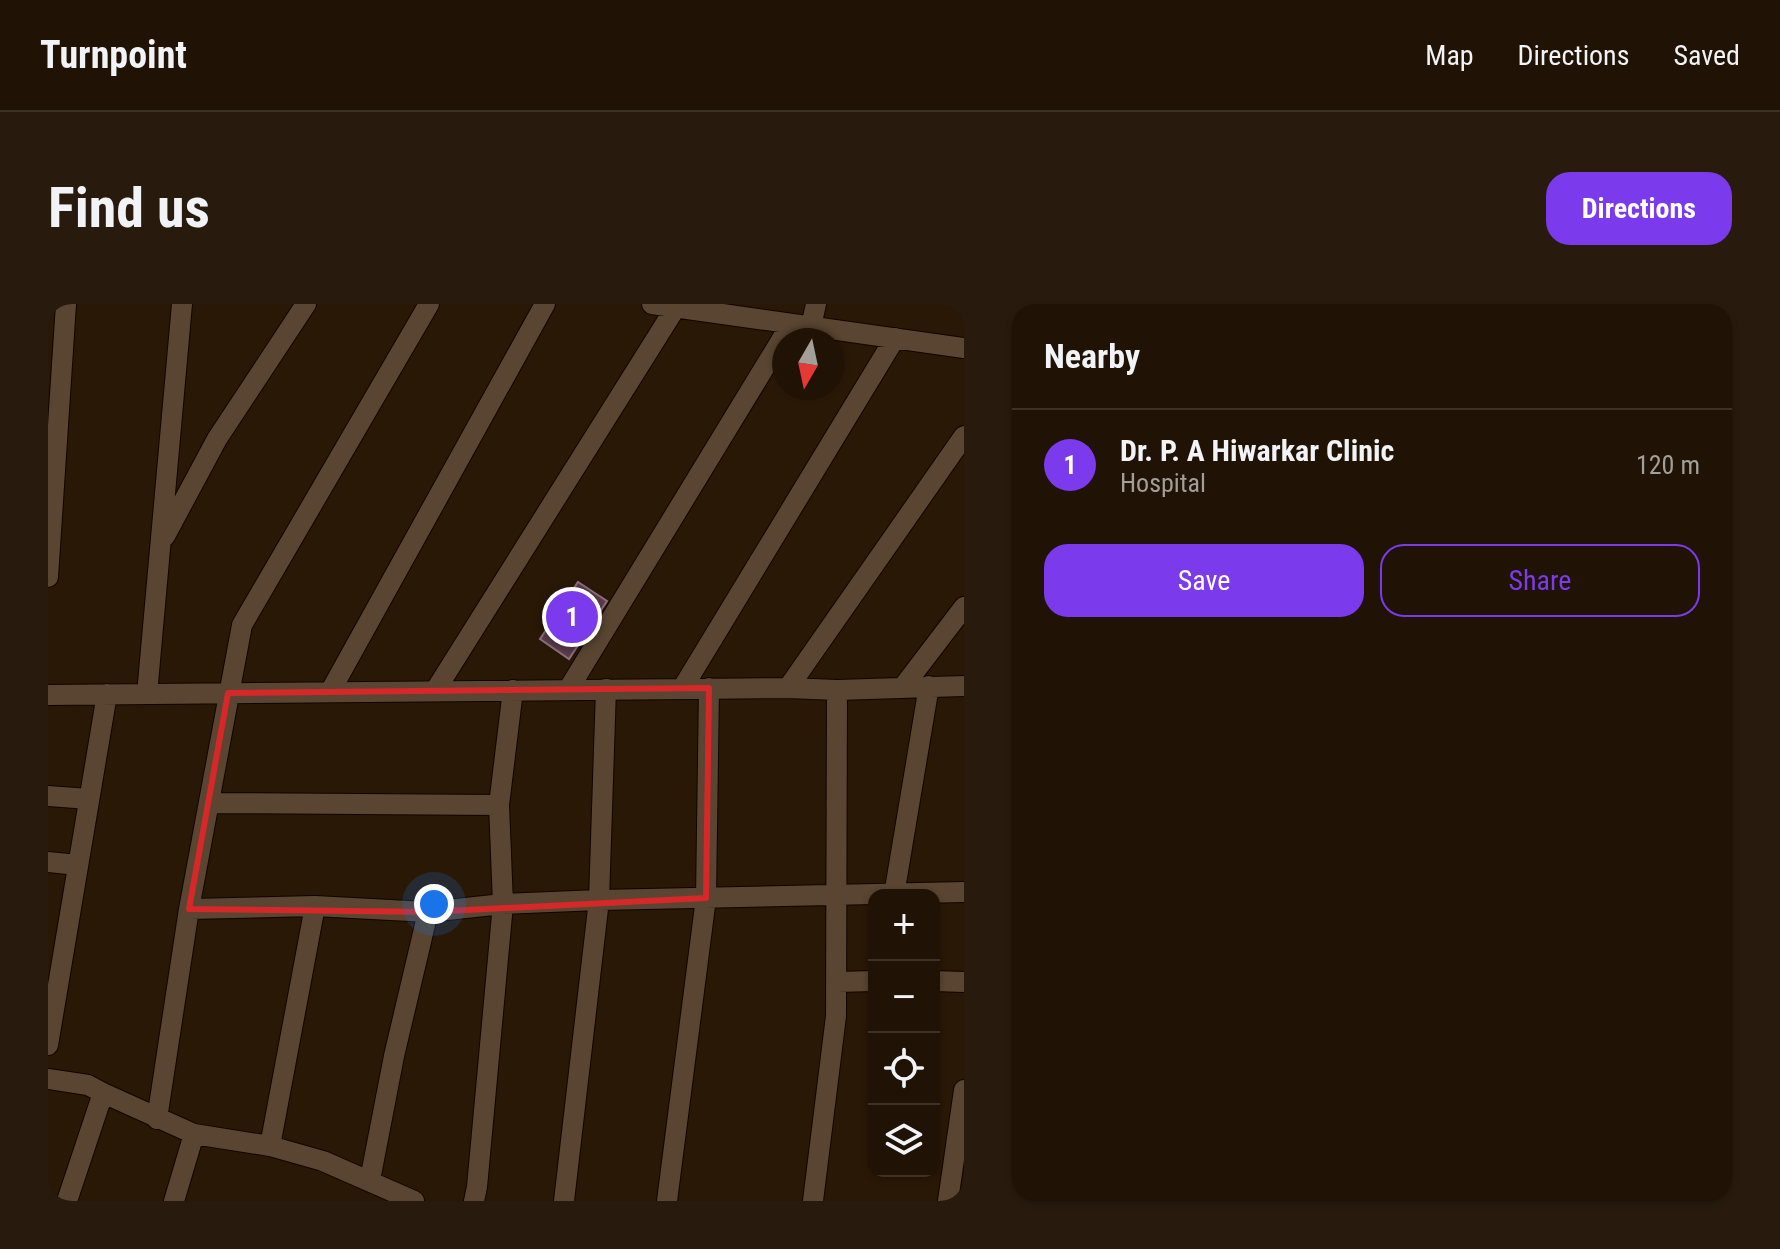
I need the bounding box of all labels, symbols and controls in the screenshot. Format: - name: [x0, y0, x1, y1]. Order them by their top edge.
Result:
- text: Turnpoint: [40, 33, 187, 77]
- text: Map: [1425, 39, 1474, 72]
- text: Directions: [1518, 39, 1629, 72]
- text: Saved: [1673, 39, 1740, 72]
- button: Directions: [1546, 172, 1732, 245]
- text: Find us: [48, 175, 210, 241]
- north arrow: [772, 328, 844, 400]
- text: Nearby: [1044, 336, 1140, 376]
- text: Dr. P. A Hiwarkar Clinic: [1120, 433, 1394, 468]
- text: 1: [1063, 450, 1077, 480]
- text: 120 m: [1636, 450, 1700, 480]
- text: Hospital: [1120, 468, 1206, 498]
- button: Save: [1044, 544, 1364, 617]
- button: Share: [1380, 544, 1700, 617]
- pin: 1: [546, 587, 598, 647]
- your location: [414, 884, 454, 924]
- map controls: [868, 889, 940, 1177]
- button: +: [868, 889, 940, 961]
- button: −: [868, 961, 940, 1033]
- button: locate: [868, 1033, 940, 1105]
- button: layers: [868, 1105, 940, 1177]

